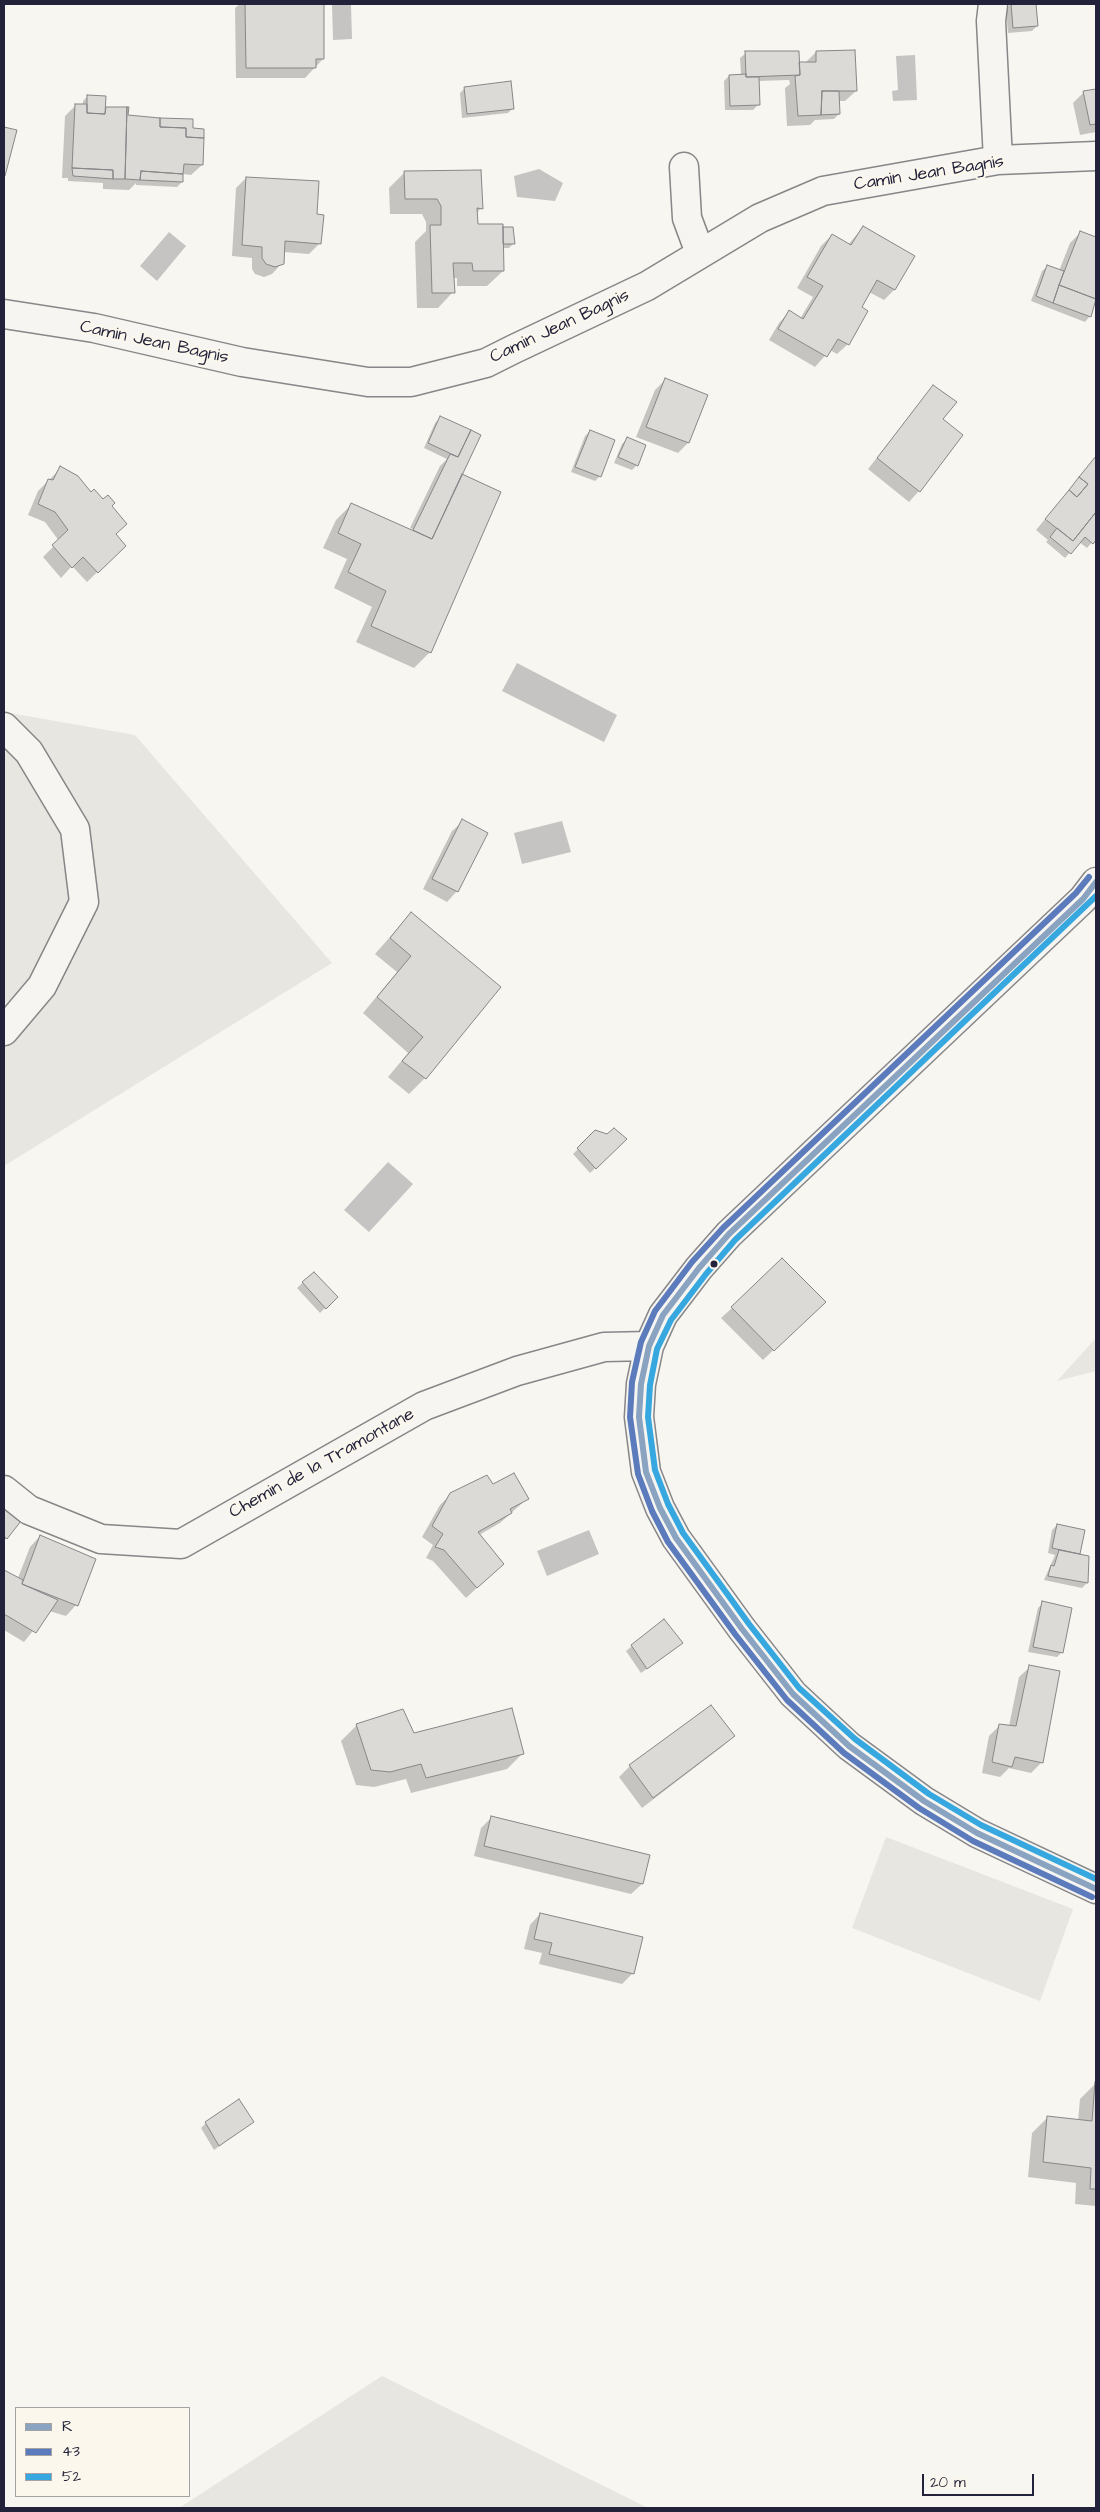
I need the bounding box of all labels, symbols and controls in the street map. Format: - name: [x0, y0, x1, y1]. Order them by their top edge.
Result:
- street label: Camin Jean Bagnis: [853, 151, 1005, 197]
- street label: Camin Jean Bagnis: [487, 285, 633, 369]
- street label: Camin Jean Bagnis: [78, 317, 230, 369]
- unlabelled marker: [709, 1259, 719, 1269]
- street label: Chemin de la Tramontane: [226, 1404, 418, 1524]
- legend: [15, 2407, 190, 2497]
- text: R: [62, 2416, 73, 2437]
- text: 43: [62, 2441, 80, 2462]
- scale bar: [925, 2464, 1038, 2496]
- text: 52: [62, 2466, 81, 2487]
- text: 20 m: [930, 2472, 966, 2493]

